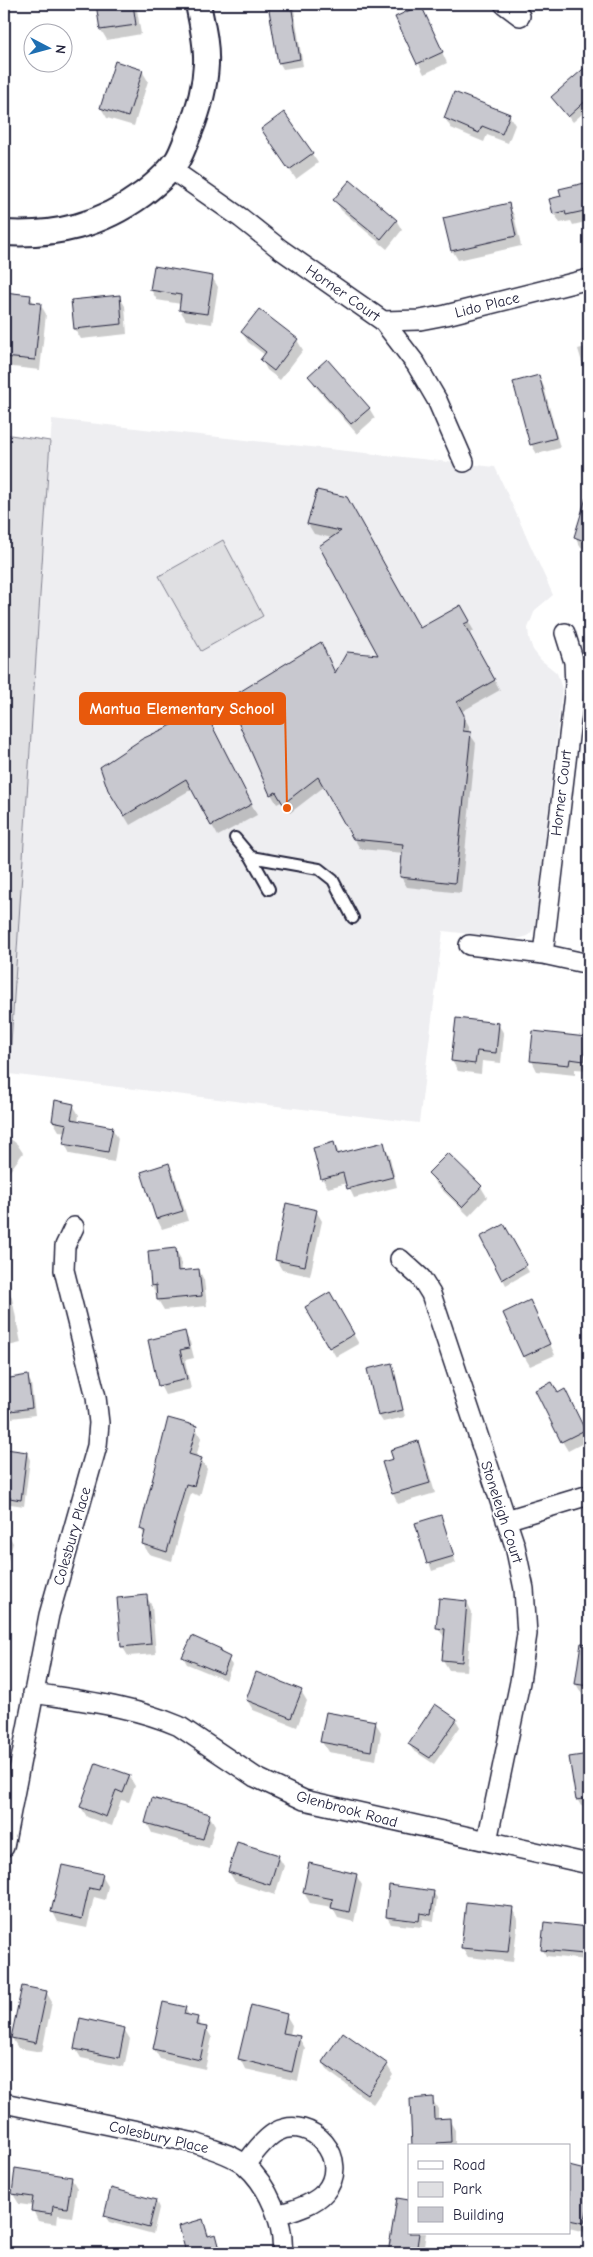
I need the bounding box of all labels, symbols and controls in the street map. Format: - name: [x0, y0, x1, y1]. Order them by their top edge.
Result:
- north arrow: [22, 22, 72, 72]
- text: N: [52, 44, 69, 55]
- street label: Horner Court: [302, 261, 384, 326]
- street label: Lido Place: [453, 288, 522, 322]
- callout: Mantua Elementary School: [80, 693, 285, 724]
- text: Mantua Elementary School: [90, 700, 274, 718]
- street label: Horner Court: [547, 748, 575, 837]
- street label: Stoneleigh Court: [477, 1459, 527, 1566]
- street label: Colesbury Place: [49, 1484, 95, 1587]
- street label: Glenbrook Road: [294, 1787, 400, 1831]
- street label: Colesbury Place: [107, 2117, 211, 2157]
- legend: [408, 2144, 570, 2234]
- text: Road: [453, 2156, 485, 2174]
- text: Park: [453, 2180, 482, 2198]
- text: Building: [453, 2206, 504, 2224]

